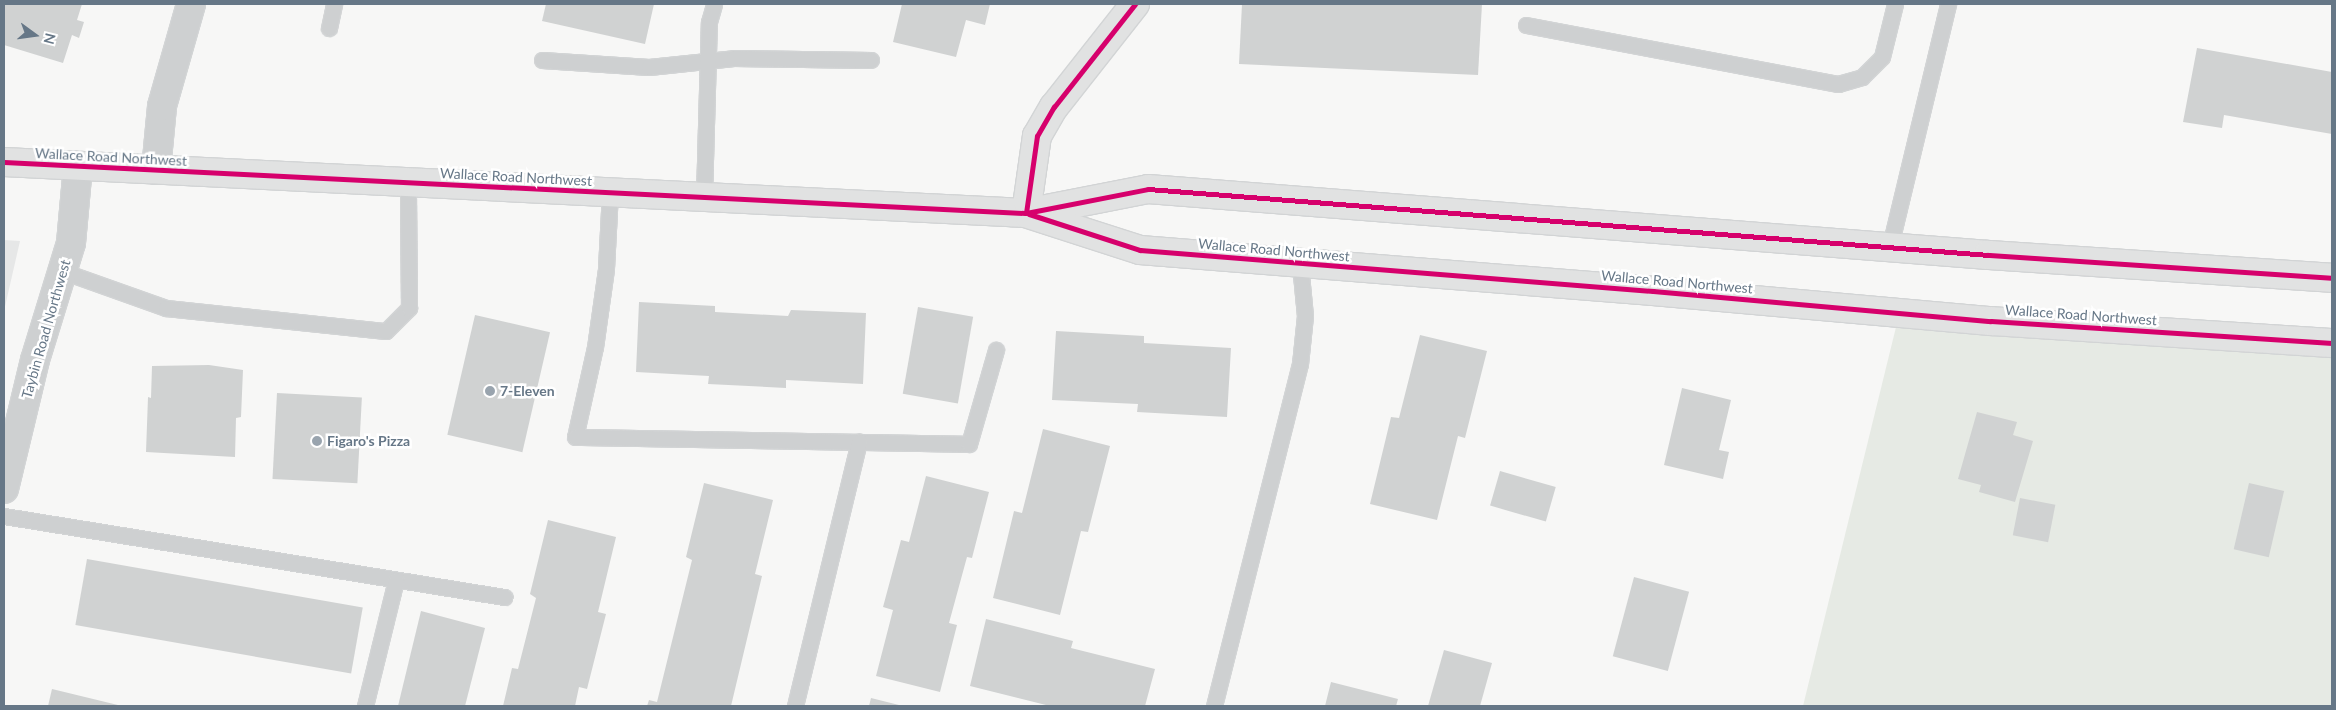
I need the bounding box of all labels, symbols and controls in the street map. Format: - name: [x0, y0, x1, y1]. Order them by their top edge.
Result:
- north arrow: [10, 10, 60, 60]
- text: N: [40, 31, 60, 46]
- street label: Wallace Road Northwest: [35, 145, 187, 169]
- street label: Wallace Road Northwest: [440, 165, 592, 189]
- street label: Wallace Road Northwest: [1198, 235, 1350, 265]
- street label: Taybin Road Northwest: [18, 258, 74, 400]
- street label: Wallace Road Northwest: [1601, 267, 1753, 297]
- street label: Wallace Road Northwest: [2005, 301, 2157, 329]
- place label: 7-Eleven: [500, 383, 555, 399]
- marker: 7-Eleven: [484, 385, 496, 397]
- place label: Figaro's Pizza: [327, 433, 410, 449]
- marker: Figaro's Pizza: [311, 435, 323, 447]

